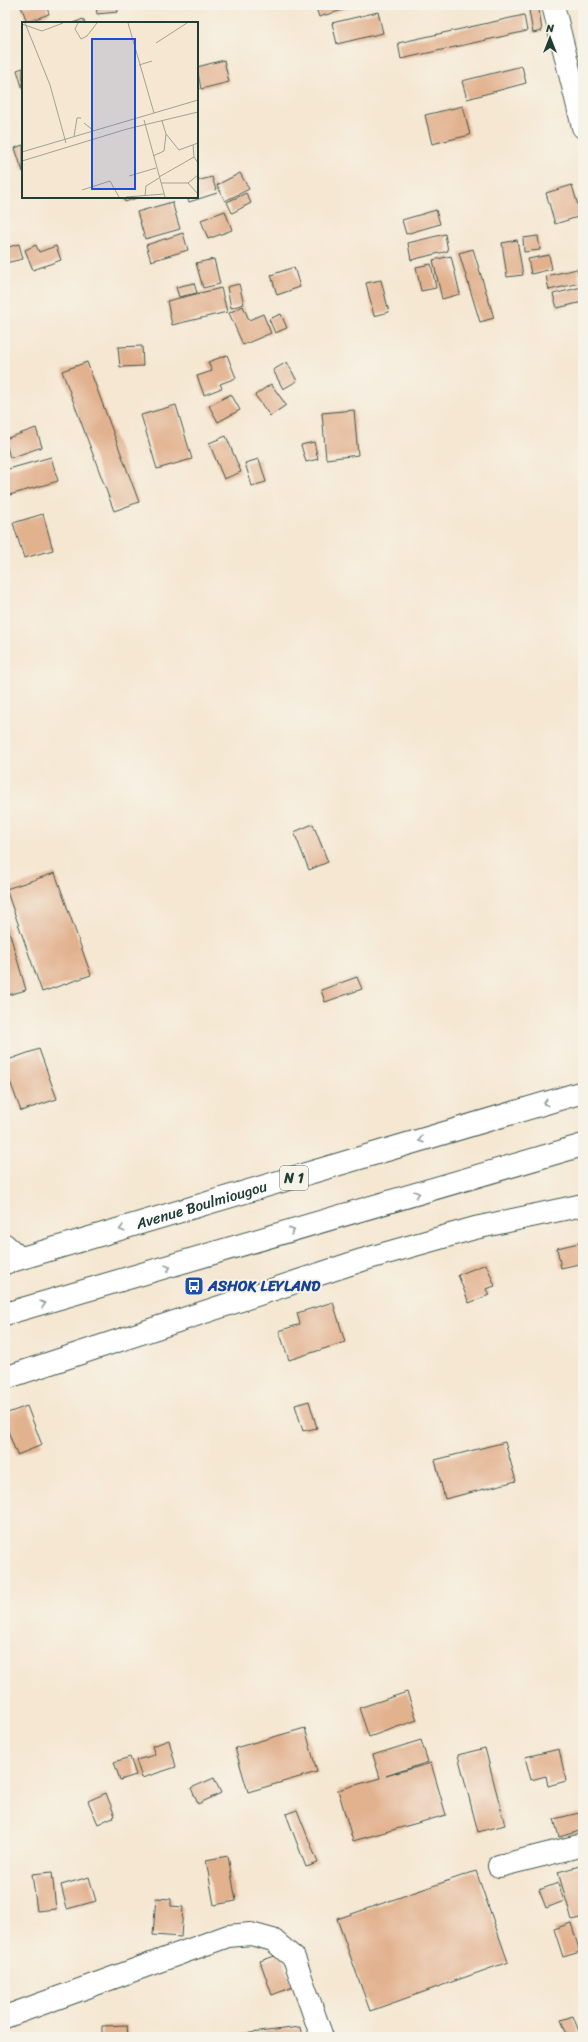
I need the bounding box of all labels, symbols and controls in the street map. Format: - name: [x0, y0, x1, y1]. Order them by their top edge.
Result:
- north arrow: [530, 18, 570, 58]
- text: N: [545, 19, 554, 38]
- inset map: [22, 22, 198, 198]
- one-way arrow: [542, 1098, 549, 1107]
- one-way arrow: [418, 1135, 425, 1144]
- road number: N 1: [280, 1166, 308, 1190]
- street label: Avenue Boulmiougou: [132, 1173, 270, 1237]
- one-way arrow: [413, 1190, 420, 1199]
- one-way arrow: [118, 1224, 125, 1233]
- one-way arrow: [289, 1227, 296, 1236]
- one-way arrow: [164, 1264, 171, 1273]
- place label: ASHOK LEYLAND: [207, 1273, 321, 1299]
- bus stop icon: ASHOK LEYLAND: [183, 1275, 205, 1297]
- one-way arrow: [39, 1300, 46, 1309]

